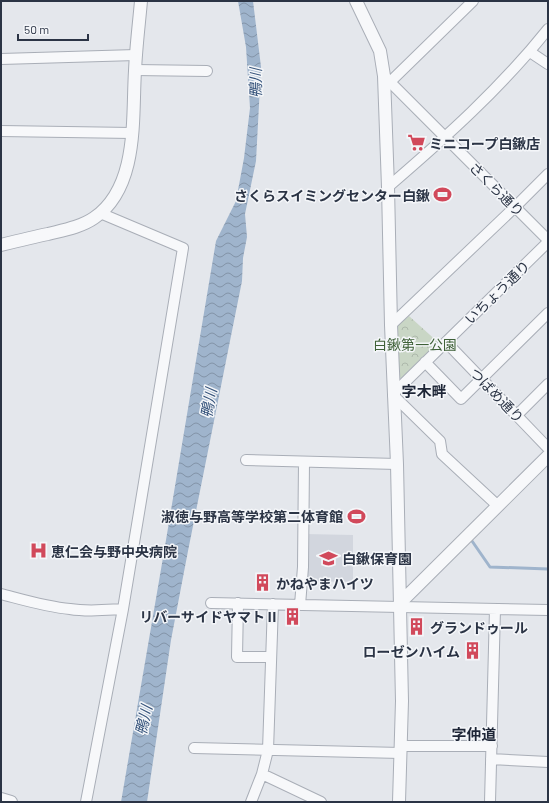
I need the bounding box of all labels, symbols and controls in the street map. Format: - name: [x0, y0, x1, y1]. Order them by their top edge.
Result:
- scale bar: [18, 16, 88, 42]
- text: 50 m: [24, 22, 49, 36]
- water label: 鴨川: [246, 66, 264, 98]
- supermarket icon: ミニコープ白鍬店: [406, 133, 426, 153]
- place label: ミニコープ白鍬店: [429, 135, 540, 152]
- street label: さくら通り: [466, 158, 528, 220]
- sports icon: さくらスイミングセンター白鍬: [433, 185, 453, 205]
- place label: さくらスイミングセンター白鍬: [234, 187, 430, 204]
- street label: いちょう通り: [461, 257, 533, 327]
- park label: 白鍬第一公園: [373, 336, 457, 353]
- street label: つばめ通り: [467, 364, 527, 426]
- district label: 字木畔: [401, 382, 447, 400]
- water label: 鴨川: [197, 385, 220, 419]
- sports icon: 淑徳与野高等学校第二体育館: [346, 506, 366, 526]
- place label: 淑徳与野高等学校第二体育館: [161, 508, 343, 525]
- hospital icon: 恵仁会与野中央病院: [28, 541, 48, 561]
- place label: 恵仁会与野中央病院: [51, 543, 177, 560]
- school or university icon: 白鍬保育園: [319, 548, 339, 568]
- place label: 白鍬保育園: [342, 550, 412, 567]
- building icon: かねやまハイツ: [253, 573, 273, 593]
- place label: かねやまハイツ: [276, 575, 374, 592]
- building icon: リバーサイドヤマトⅡ: [282, 606, 302, 626]
- place label: リバーサイドヤマトⅡ: [139, 608, 279, 625]
- building icon: グランドゥール: [407, 617, 427, 637]
- place label: グランドゥール: [430, 619, 528, 636]
- building icon: ローゼンハイム: [463, 641, 483, 661]
- place label: ローゼンハイム: [363, 643, 460, 660]
- water label: 鴨川: [131, 701, 156, 737]
- district label: 字仲道: [451, 725, 497, 743]

